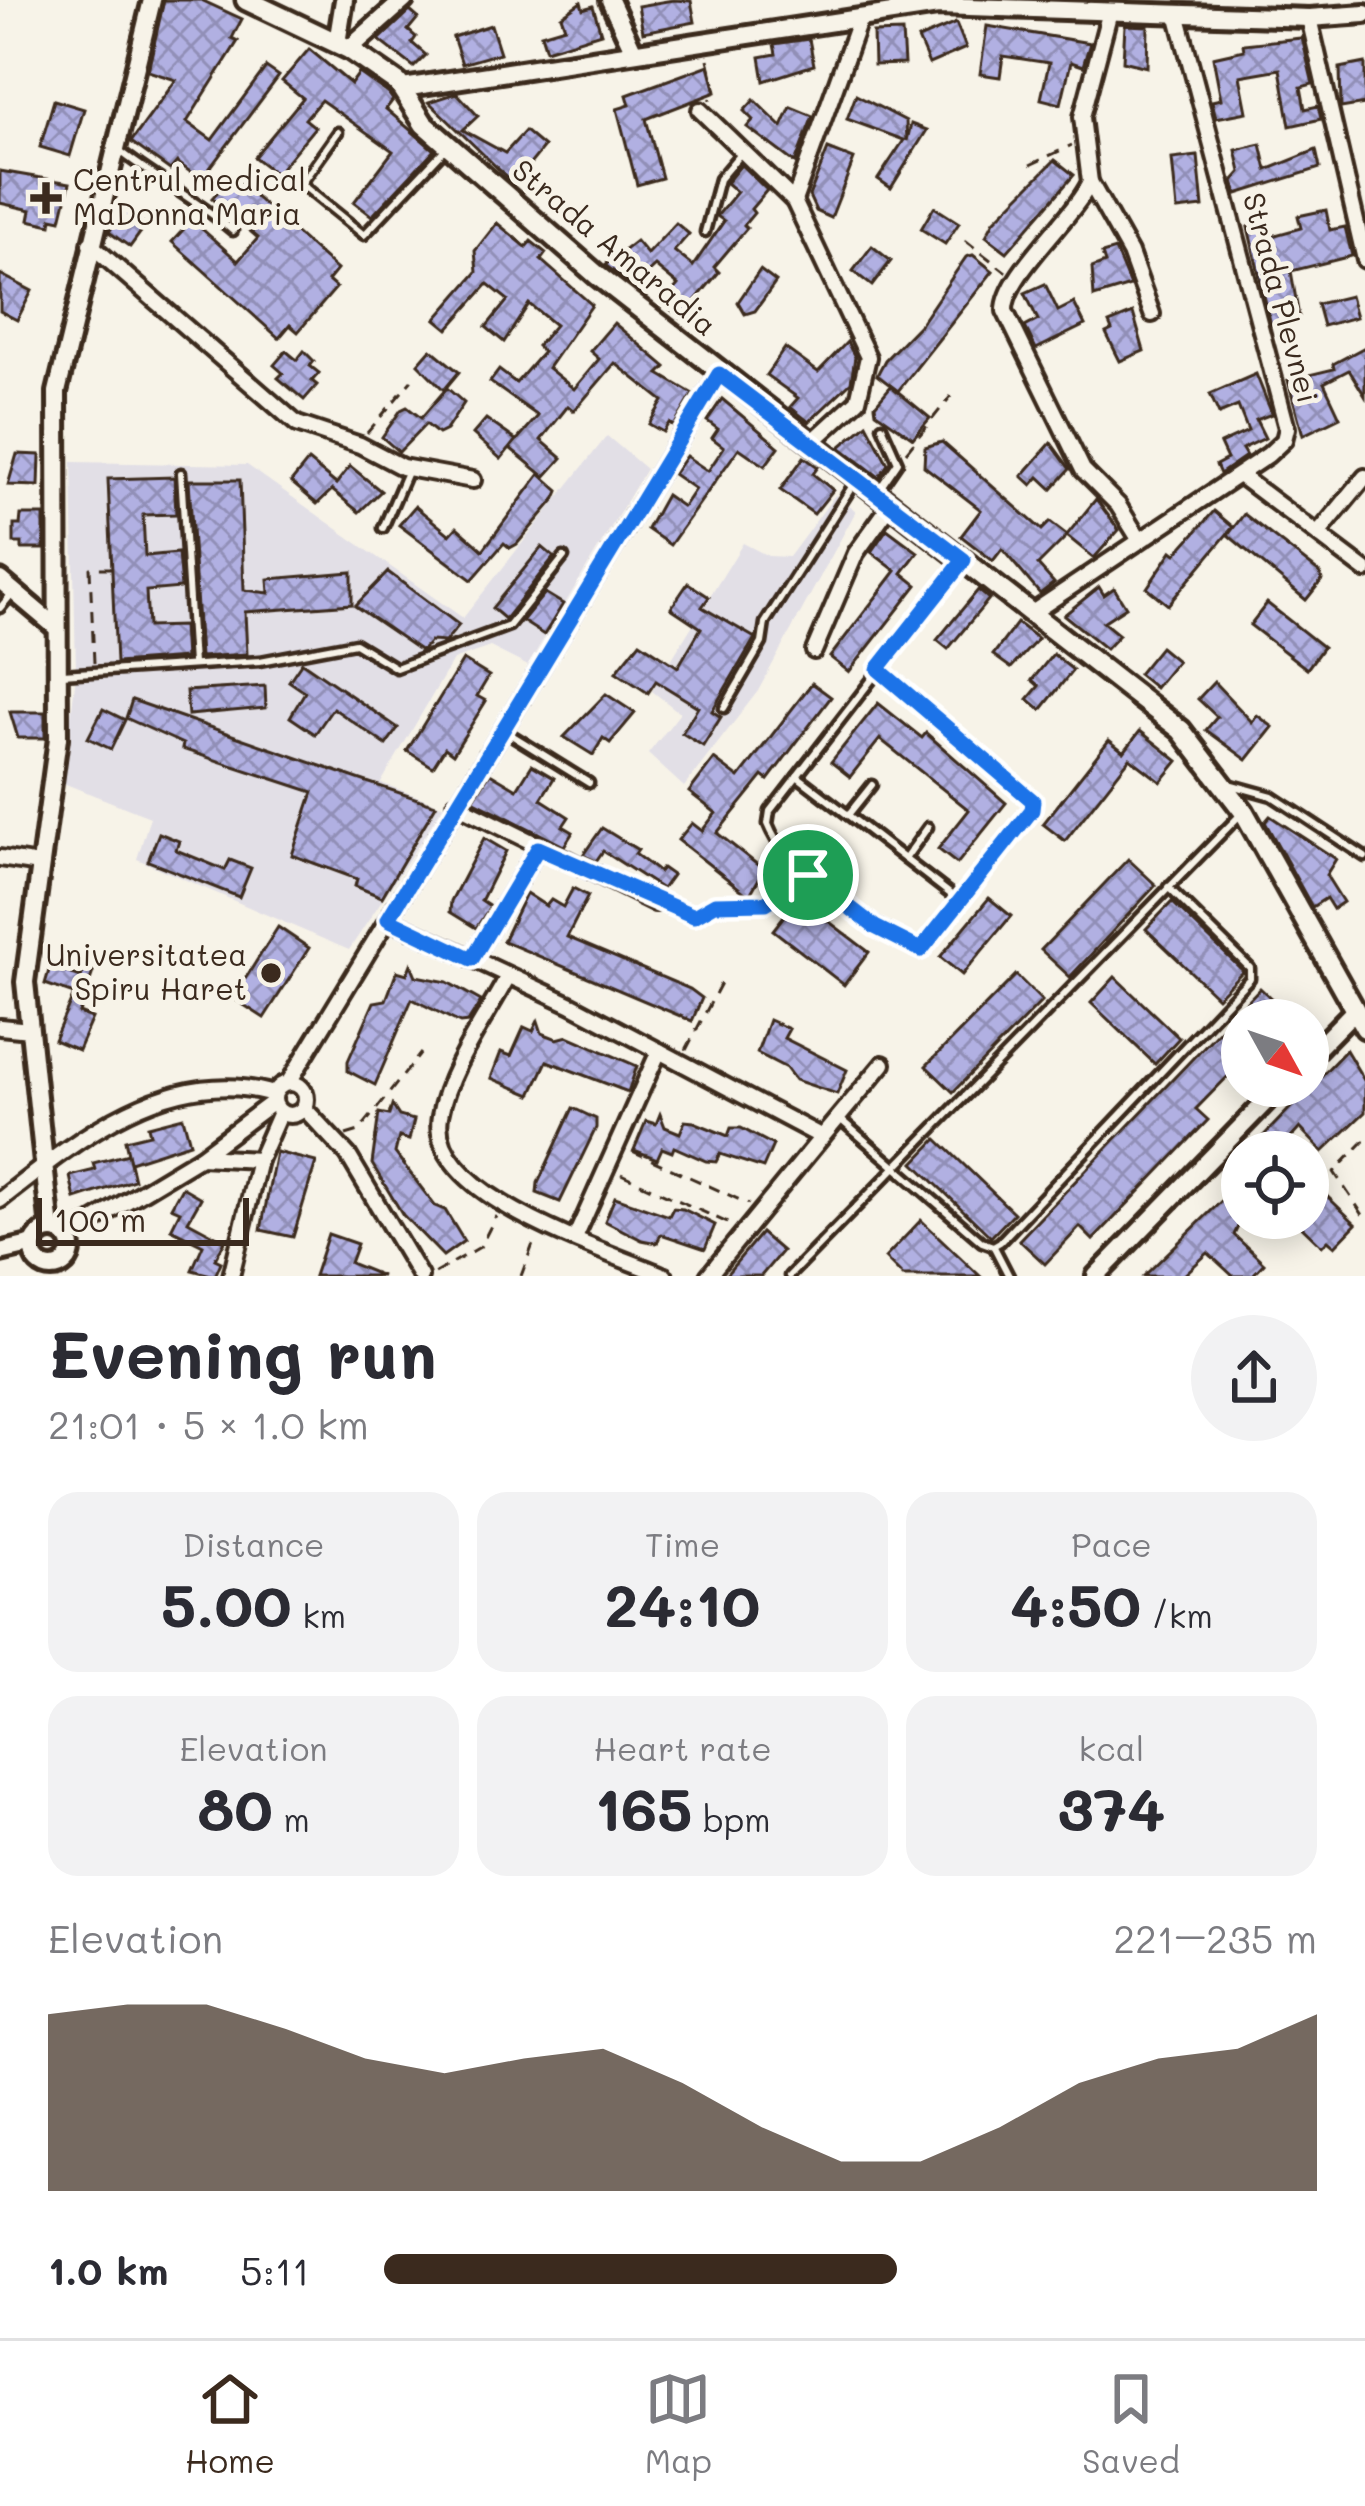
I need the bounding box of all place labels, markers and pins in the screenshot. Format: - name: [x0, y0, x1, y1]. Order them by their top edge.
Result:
- place label: Centrul medical MaDonna Maria: [73, 159, 306, 233]
- marker: Centrul medical MaDonna Maria: [30, 182, 62, 214]
- pin: [757, 824, 859, 926]
- place label: Universitatea Spiru Haret: [46, 934, 247, 1008]
- marker: Universitatea Spiru Haret: [258, 960, 284, 986]

